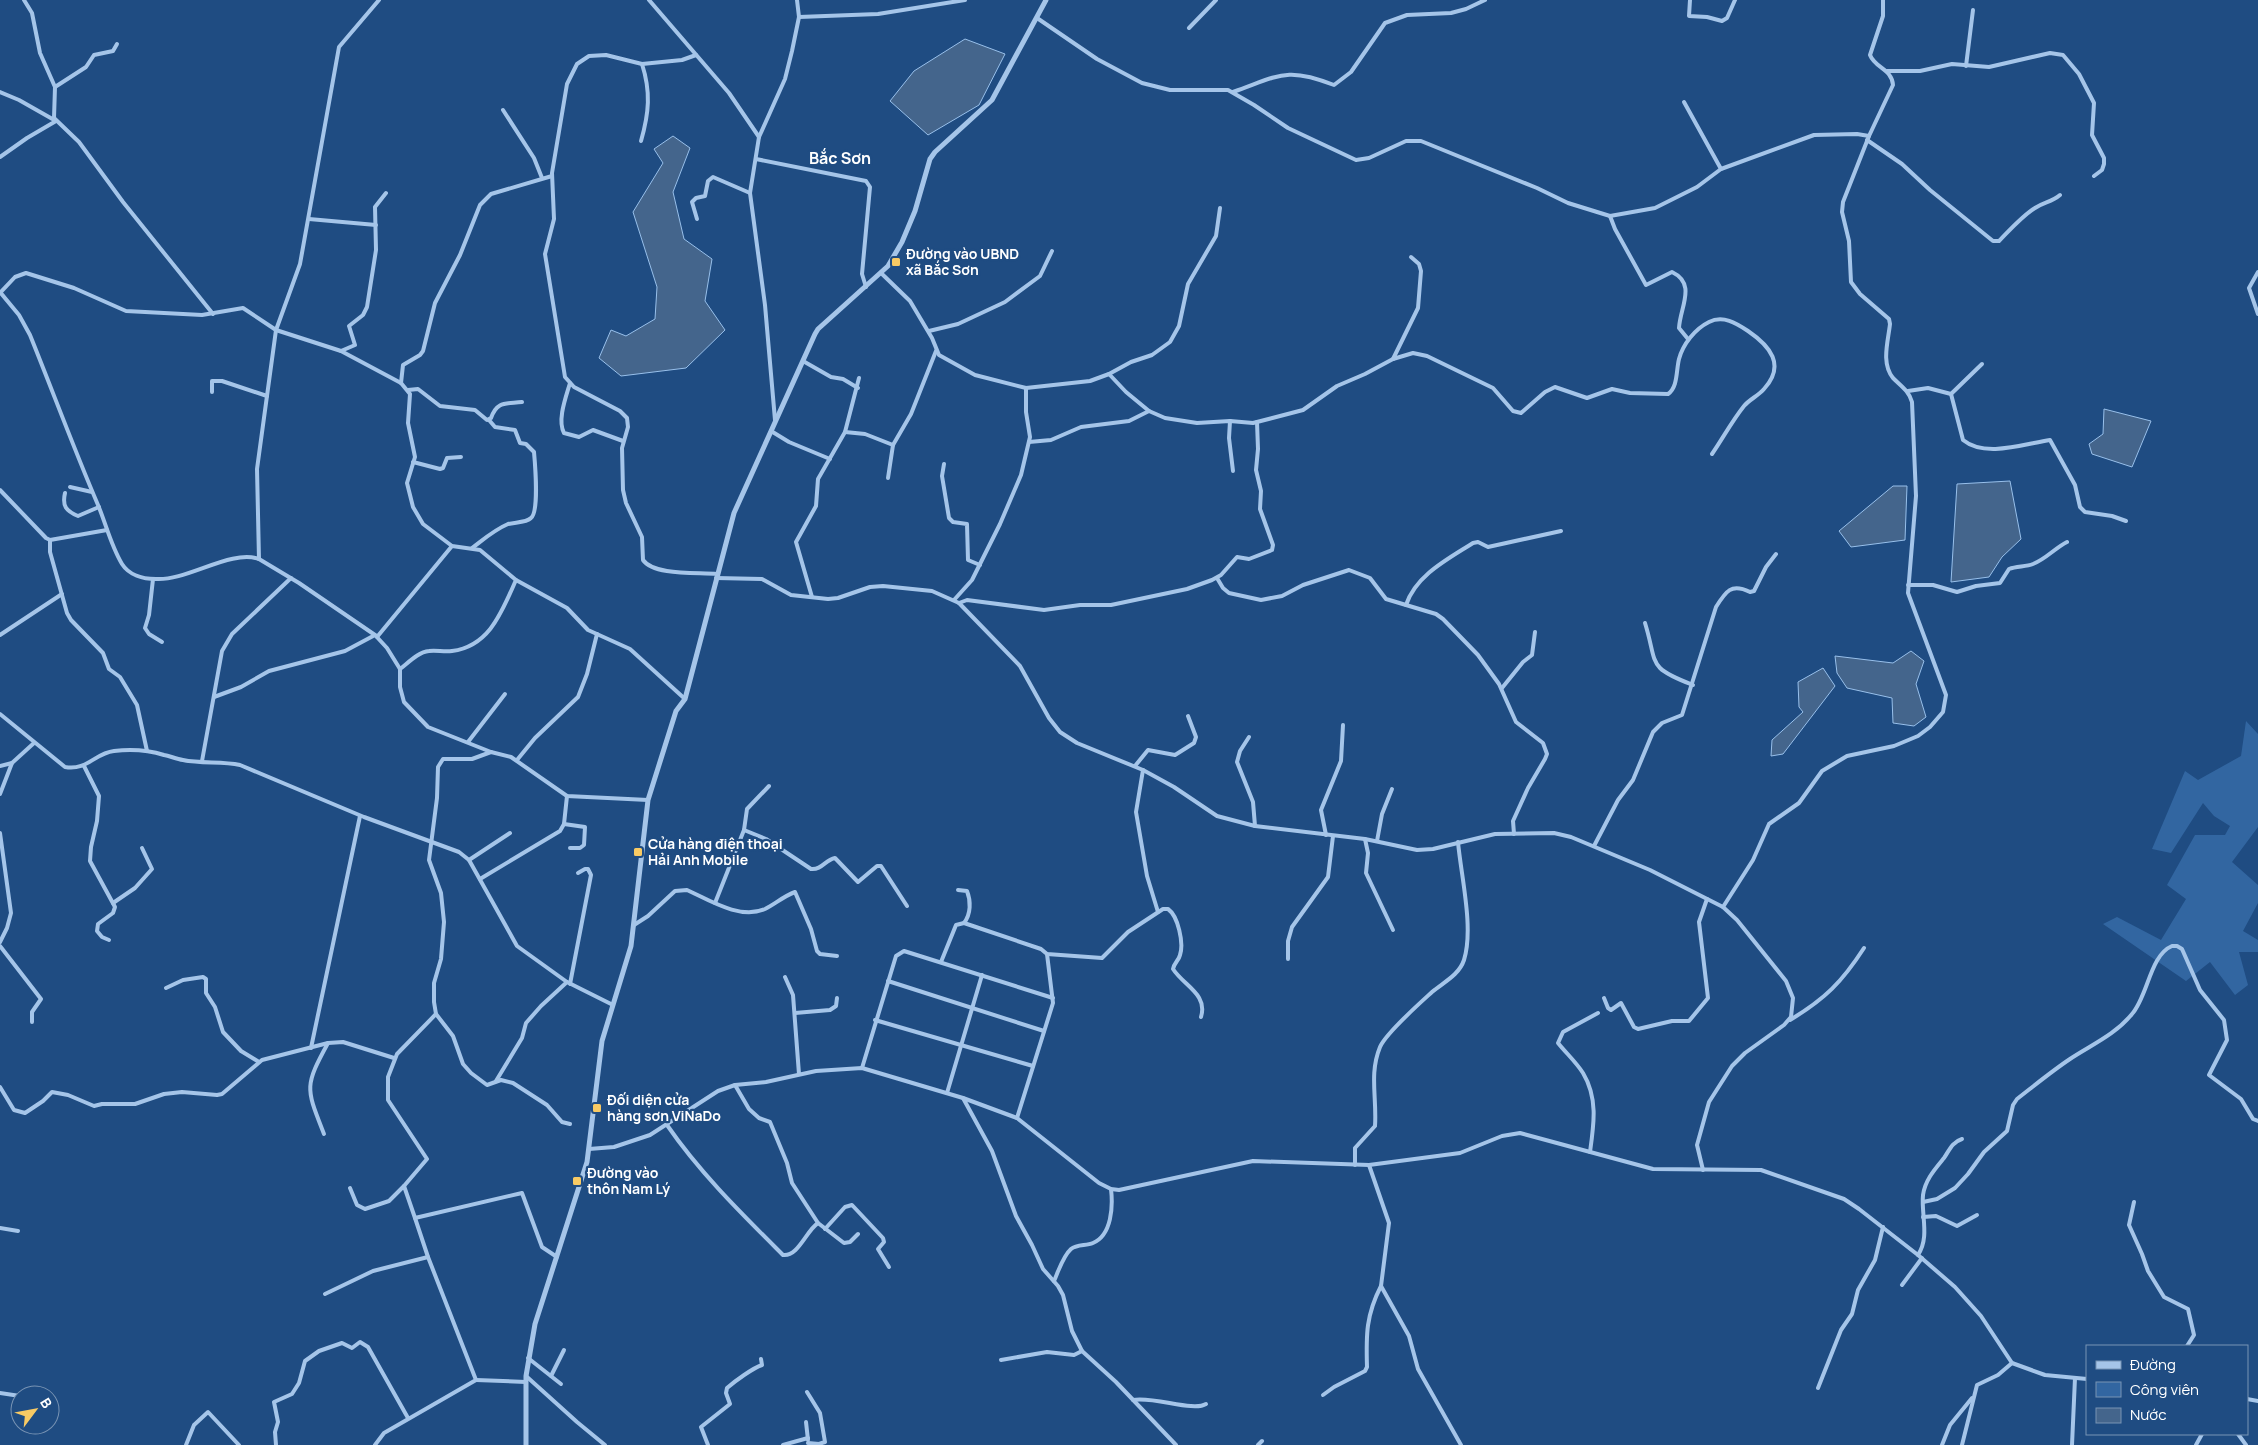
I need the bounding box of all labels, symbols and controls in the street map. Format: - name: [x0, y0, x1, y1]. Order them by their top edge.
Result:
- district label: Bắc Sơn: [809, 147, 871, 169]
- place label: Đường vào UBND xã Bắc Sơn: [906, 244, 1019, 279]
- marker: Đường vào UBND xã Bắc Sơn: [890, 256, 902, 268]
- place label: Cửa hàng điện thoại Hải Anh Mobile: [648, 834, 783, 869]
- marker: Cửa hàng điện thoại Hải Anh Mobile: [632, 846, 644, 858]
- place label: Đối diện cửa hàng sơn ViNaDo: [607, 1090, 721, 1125]
- marker: Đối diện cửa hàng sơn ViNaDo: [591, 1102, 603, 1114]
- place label: Đường vào thôn Nam Lý: [587, 1163, 670, 1198]
- marker: Đường vào thôn Nam Lý: [571, 1175, 583, 1187]
- legend: [2086, 1345, 2248, 1435]
- text: Đường: [2130, 1354, 2176, 1375]
- text: Công viên: [2130, 1379, 2199, 1400]
- north arrow: [10, 1385, 60, 1435]
- text: B: [36, 1394, 57, 1412]
- text: Nước: [2130, 1404, 2167, 1425]

